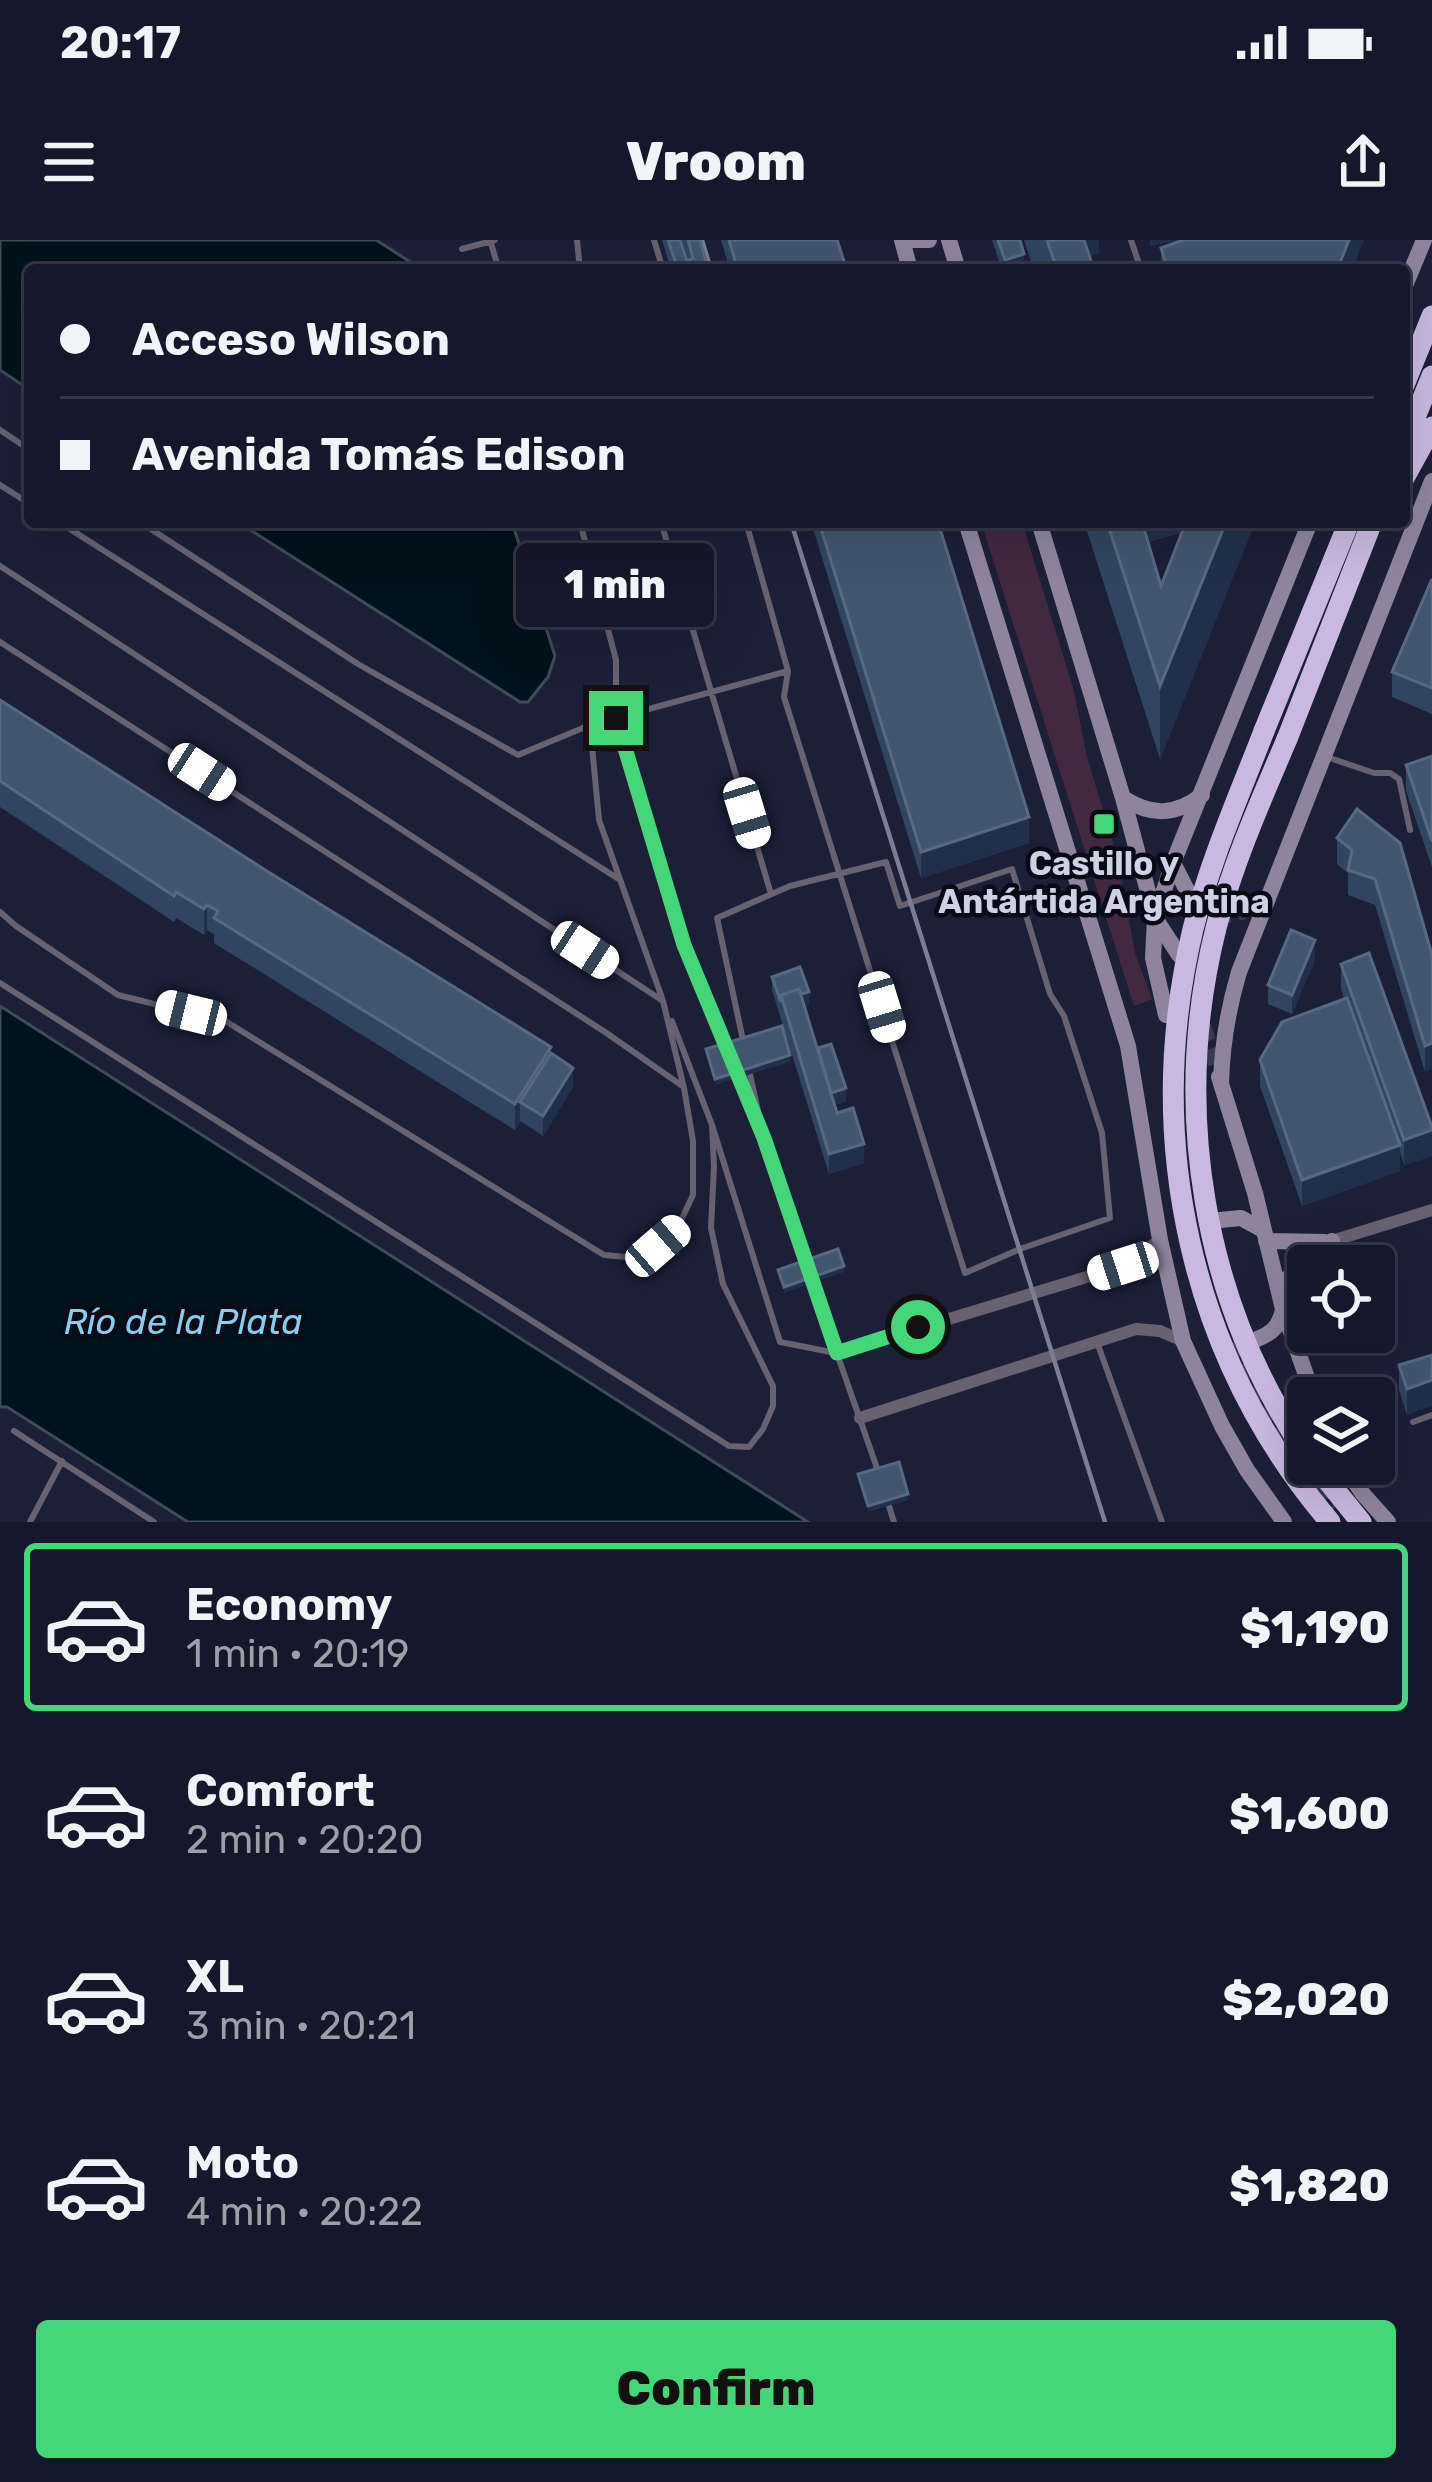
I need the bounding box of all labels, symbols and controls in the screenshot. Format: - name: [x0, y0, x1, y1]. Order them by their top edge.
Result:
- text: 20:17: [60, 16, 181, 69]
- icon: menu: [36, 129, 102, 195]
- icon: share: [1330, 129, 1396, 195]
- text: Vroom: [626, 130, 806, 194]
- text: Acceso Wilson: [132, 313, 450, 366]
- text: Avenida Tomás Edison: [132, 428, 626, 481]
- callout: 1 min: [517, 544, 715, 628]
- text: 1 min: [564, 562, 666, 608]
- route end: [589, 691, 643, 745]
- car: [162, 737, 242, 807]
- car: [719, 773, 775, 853]
- marker: Castillo y Antártida Argentina: [1091, 811, 1117, 837]
- place label: Castillo y Antártida Argentina: [938, 844, 1270, 921]
- car: [545, 915, 625, 985]
- car: [854, 967, 910, 1047]
- car: [152, 987, 230, 1039]
- car: [619, 1209, 697, 1283]
- car: [1083, 1238, 1163, 1294]
- map controls: [1287, 1245, 1395, 1485]
- button: locate: [1287, 1245, 1395, 1353]
- water label: Río de la Plata: [63, 1300, 303, 1343]
- route start: [891, 1300, 945, 1354]
- button: layers: [1287, 1377, 1395, 1485]
- icon: car: [42, 1573, 150, 1681]
- text: Economy: [186, 1578, 392, 1631]
- text: $1,190: [1240, 1601, 1390, 1654]
- text: 1 min · 20:19: [186, 1631, 409, 1677]
- icon: car: [42, 1759, 150, 1867]
- text: Comfort: [186, 1764, 375, 1817]
- text: $1,600: [1229, 1787, 1390, 1840]
- text: 2 min · 20:20: [186, 1817, 423, 1863]
- icon: car: [42, 1945, 150, 2053]
- text: XL: [186, 1950, 244, 2003]
- text: $2,020: [1222, 1973, 1390, 2026]
- text: 3 min · 20:21: [186, 2003, 416, 2049]
- icon: car: [42, 2131, 150, 2239]
- text: Moto: [186, 2136, 299, 2189]
- text: $1,820: [1229, 2159, 1390, 2212]
- text: 4 min · 20:22: [186, 2189, 423, 2235]
- button: Confirm: [36, 2320, 1396, 2458]

